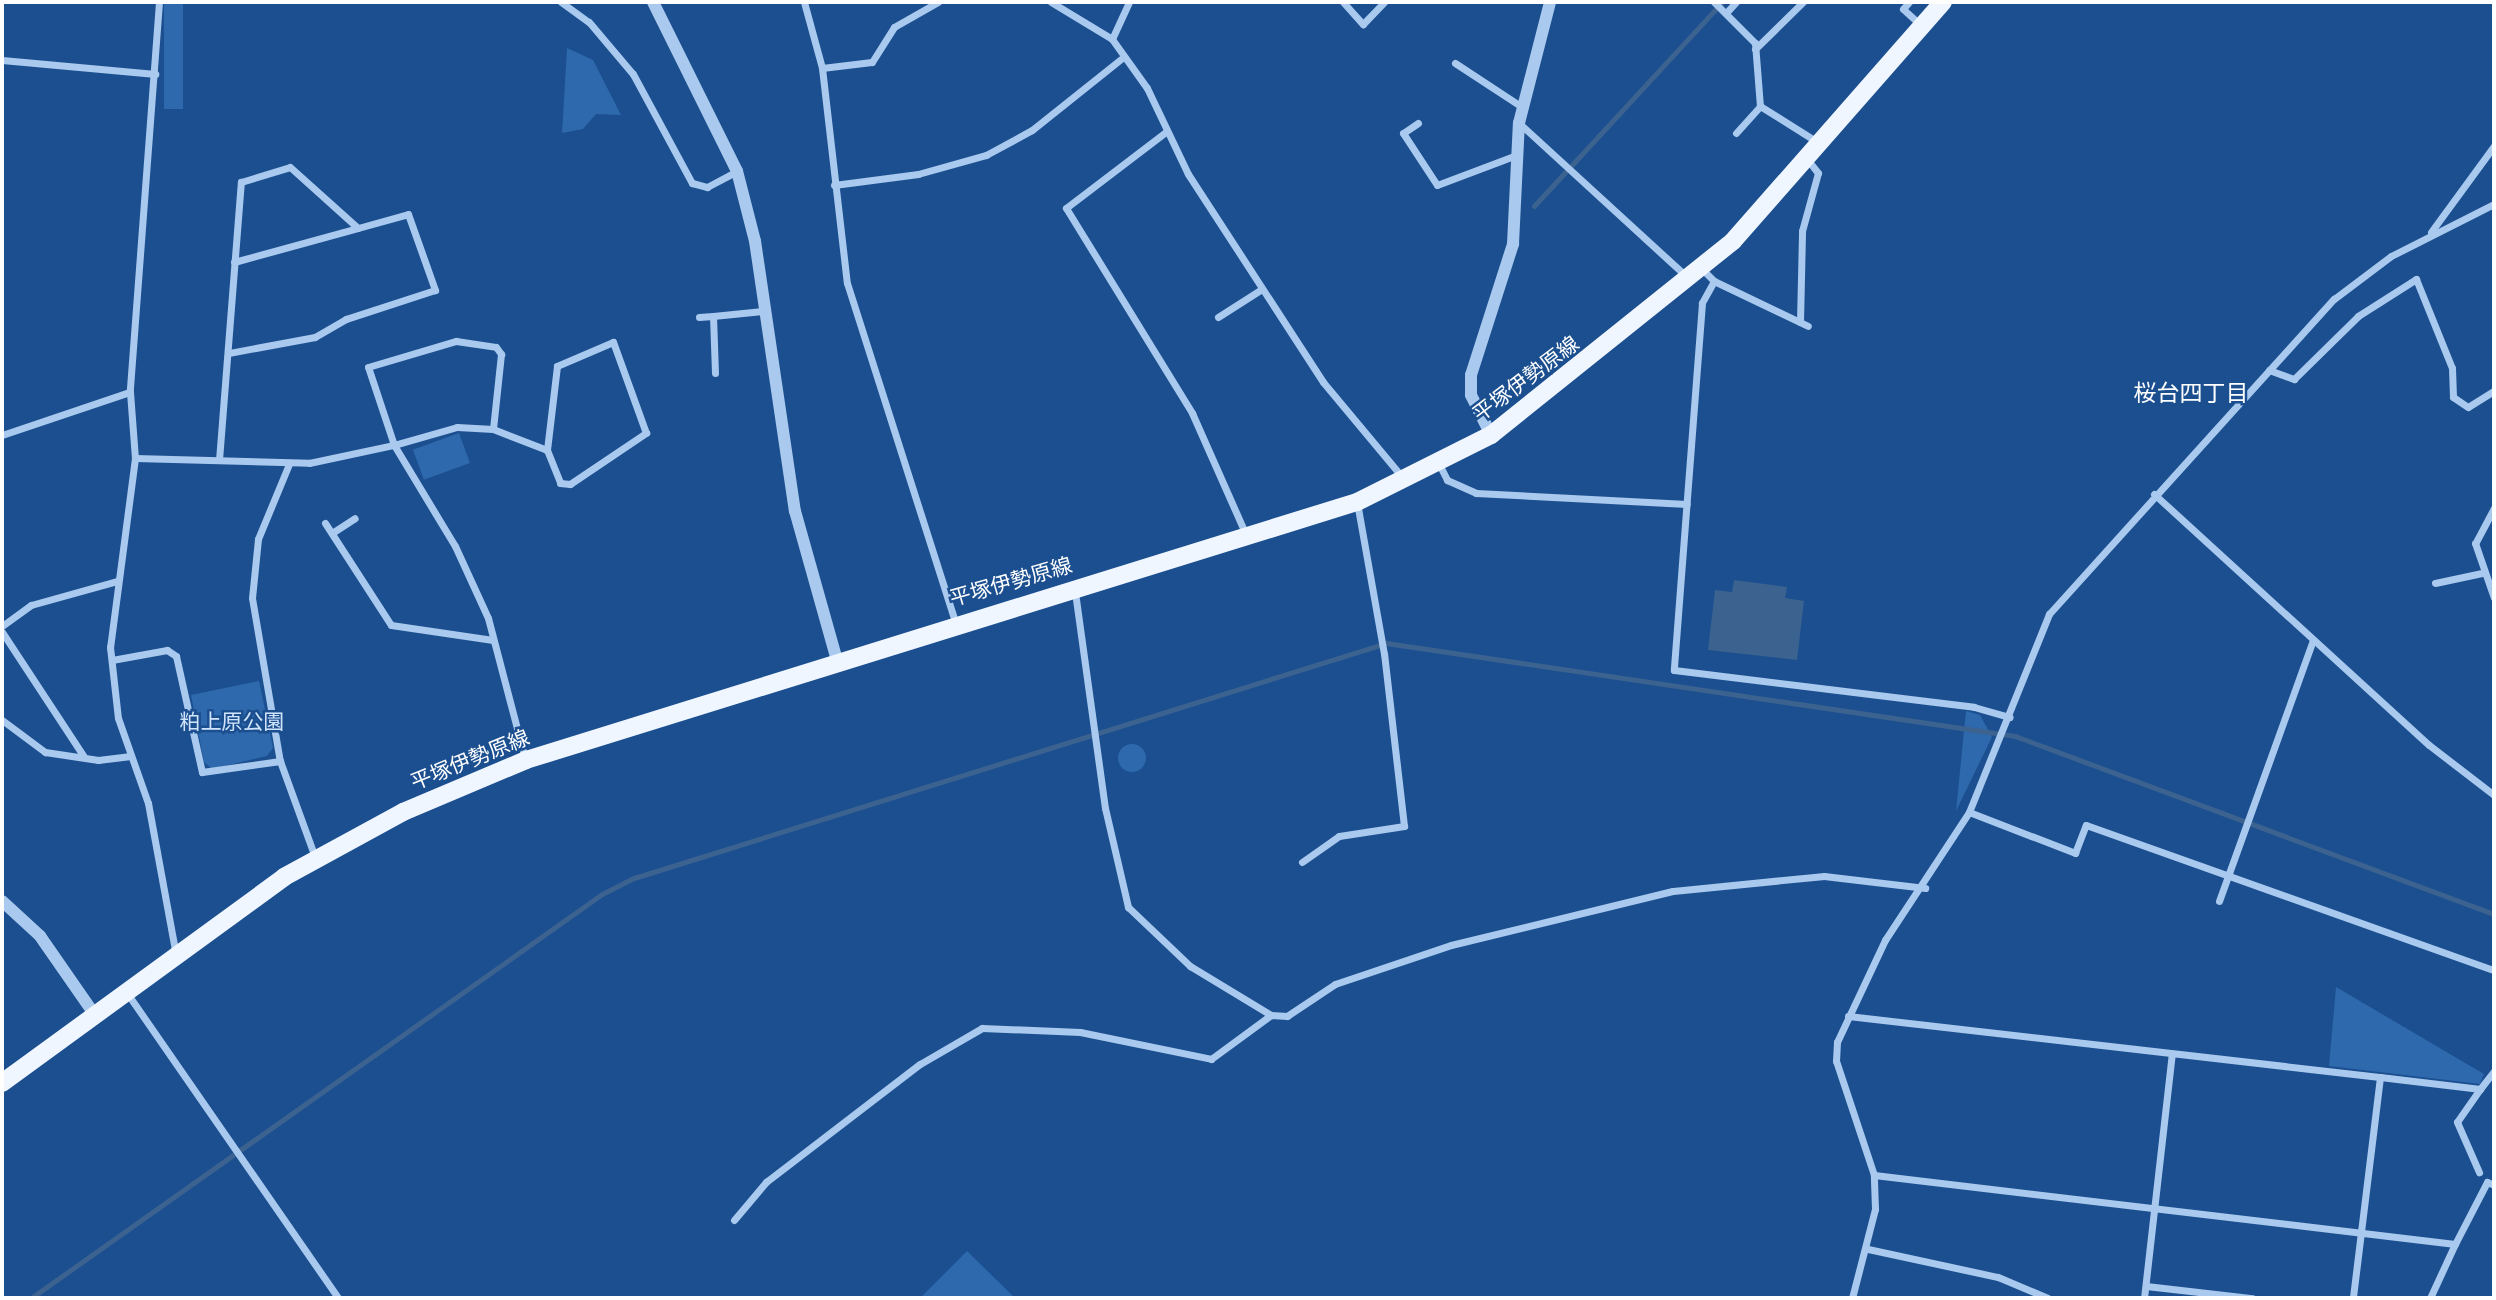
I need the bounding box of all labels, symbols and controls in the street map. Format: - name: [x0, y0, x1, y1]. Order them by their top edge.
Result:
- street label: 平塚伊勢原線: [1468, 331, 1584, 427]
- district label: 桜台四丁目: [2134, 379, 2248, 407]
- street label: 平塚伊勢原線: [947, 553, 1075, 611]
- park label: 粕上原公園: [180, 709, 284, 735]
- street label: 平塚伊勢原線: [407, 725, 533, 795]

